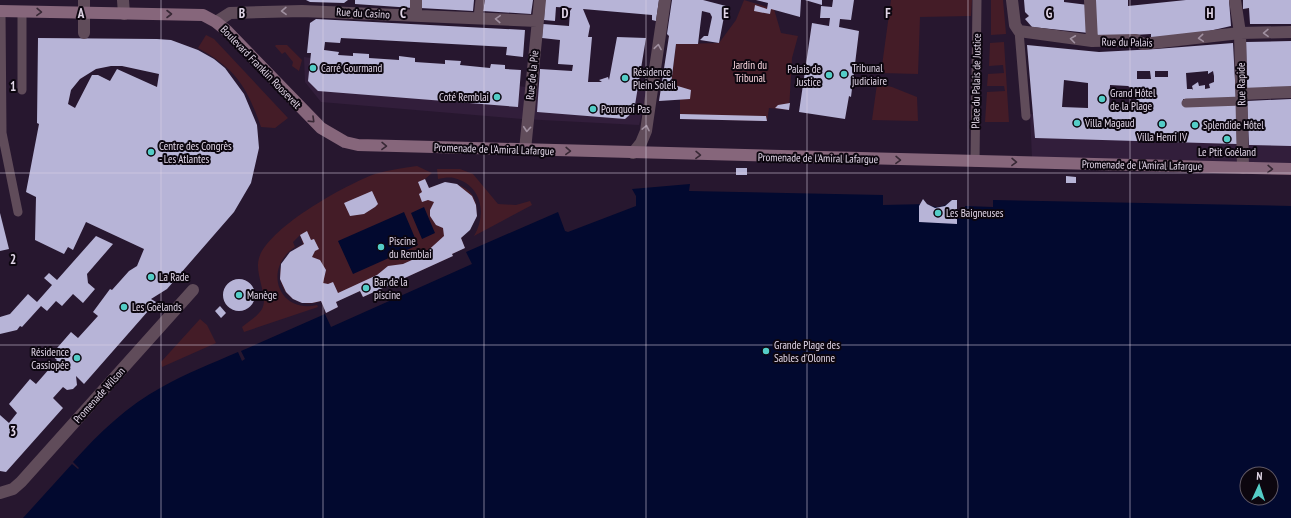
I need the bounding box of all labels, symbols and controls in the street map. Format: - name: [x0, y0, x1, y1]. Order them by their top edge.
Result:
- text: A: [77, 5, 85, 22]
- text: B: [239, 5, 245, 22]
- street label: Rue du Casino: [336, 5, 390, 21]
- text: C: [400, 5, 406, 22]
- text: D: [562, 5, 569, 22]
- text: E: [723, 5, 729, 22]
- text: F: [885, 5, 891, 22]
- text: G: [1046, 5, 1053, 22]
- text: H: [1207, 5, 1214, 22]
- one-way arrow: [281, 7, 287, 15]
- one-way arrow: [36, 8, 42, 16]
- one-way arrow: [166, 10, 172, 18]
- one-way arrow: [495, 15, 501, 24]
- street label: Boulevard Franklin Roosevelt: [218, 22, 304, 112]
- one-way arrow: [1263, 28, 1269, 37]
- street label: Place du Palais de Justice: [968, 33, 984, 129]
- one-way arrow: [1198, 34, 1204, 43]
- one-way arrow: [1070, 35, 1076, 44]
- street label: Rue du Palais: [1101, 35, 1153, 49]
- one-way arrow: [653, 44, 662, 50]
- street label: Rue de la Pie: [522, 49, 542, 100]
- park label: Jardin du Tribunal: [732, 58, 767, 85]
- place label: Carré Gourmand: [321, 61, 383, 75]
- place label: Tribunal judiciaire: [852, 61, 887, 88]
- place label: Palais de Justice: [787, 62, 821, 89]
- street label: Rue Rapide: [1234, 62, 1248, 106]
- marker: Carré Gourmand: [308, 63, 318, 73]
- place label: Résidence Plein Soleil: [633, 65, 677, 92]
- marker: Tribunal judiciaire: [839, 69, 849, 79]
- marker: Palais de Justice: [824, 70, 834, 80]
- marker: Résidence Plein Soleil: [620, 73, 630, 83]
- text: 1: [10, 78, 16, 95]
- place label: Grand Hôtel de la Plage: [1110, 86, 1156, 113]
- place label: Coté Remblai: [439, 90, 489, 104]
- marker: Coté Remblai: [492, 92, 502, 102]
- marker: Grand Hôtel de la Plage: [1097, 94, 1107, 104]
- place label: Pourquoi Pas: [601, 102, 650, 116]
- marker: Pourquoi Pas: [588, 104, 598, 114]
- one-way arrow: [307, 115, 315, 122]
- place label: Villa Magaud: [1084, 116, 1135, 130]
- marker: Villa Magaud: [1072, 118, 1082, 128]
- place label: Splendide Hôtel: [1203, 118, 1264, 132]
- marker: Villa Henri IV: [1157, 119, 1167, 129]
- marker: Splendide Hôtel: [1190, 120, 1200, 130]
- one-way arrow: [641, 125, 649, 131]
- one-way arrow: [522, 126, 531, 132]
- place label: Villa Henri IV: [1136, 130, 1188, 144]
- marker: Le Ptit Goéland: [1222, 134, 1232, 144]
- place label: Centre des Congrès - Les Atlantes: [159, 139, 232, 166]
- street label: Promenade de l'Amiral Lafargue: [434, 140, 555, 158]
- one-way arrow: [381, 142, 387, 150]
- place label: Le Ptit Goéland: [1198, 145, 1256, 159]
- marker: Centre des Congrès - Les Atlantes: [146, 147, 156, 157]
- one-way arrow: [565, 147, 571, 155]
- street label: Promenade de l'Amiral Lafargue: [758, 150, 879, 166]
- one-way arrow: [695, 151, 701, 159]
- one-way arrow: [895, 156, 901, 164]
- street label: Promenade de l'Amiral Lafargue: [1082, 157, 1203, 173]
- one-way arrow: [1011, 158, 1017, 166]
- one-way arrow: [1267, 165, 1273, 173]
- place label: Les Baigneuses: [946, 206, 1004, 220]
- marker: Les Baigneuses: [933, 208, 943, 218]
- place label: Piscine du Remblai: [389, 234, 432, 261]
- marker: Piscine du Remblai: [376, 242, 386, 252]
- text: 2: [10, 251, 16, 268]
- place label: La Rade: [159, 270, 190, 284]
- marker: La Rade: [146, 272, 156, 282]
- place label: Bar de la piscine: [374, 275, 408, 302]
- marker: Bar de la piscine: [361, 283, 371, 293]
- place label: Manège: [247, 288, 277, 302]
- marker: Manège: [234, 290, 244, 300]
- place label: Les Goëlands: [132, 300, 182, 314]
- marker: Les Goëlands: [119, 302, 129, 312]
- place label: Grande Plage des Sables d'Olonne: [774, 338, 840, 365]
- place label: Résidence Cassiopée: [31, 345, 69, 372]
- marker: Grande Plage des Sables d'Olonne: [761, 346, 771, 356]
- marker: Résidence Cassiopée: [72, 353, 82, 363]
- street label: Promenade Wilson: [70, 364, 128, 426]
- text: 3: [10, 423, 16, 440]
- north arrow: [1239, 466, 1279, 506]
- text: N: [1256, 469, 1263, 483]

